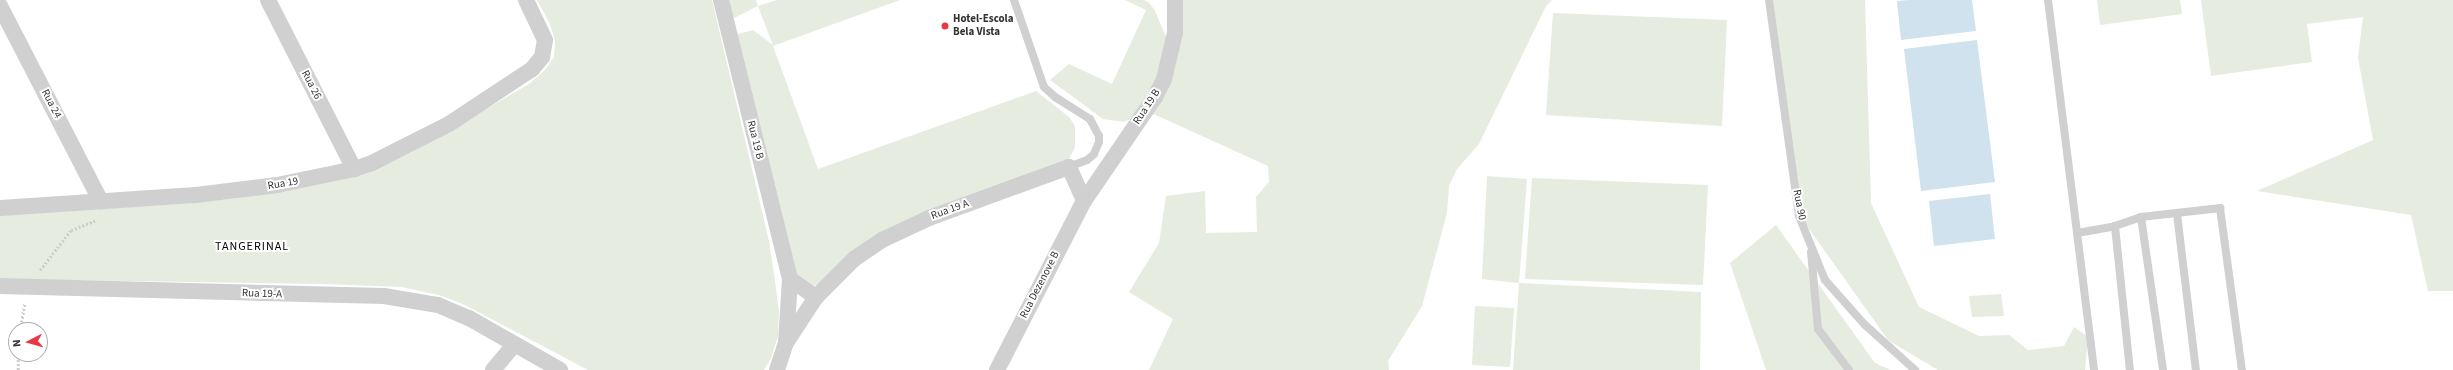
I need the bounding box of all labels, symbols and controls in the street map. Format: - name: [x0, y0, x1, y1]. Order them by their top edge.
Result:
- place label: Hotel-Escola Bela Vista: [953, 13, 1014, 39]
- marker: Hotel-Escola Bela Vista: [940, 21, 950, 31]
- street label: Rua 26: [298, 68, 324, 102]
- street label: Rua 24: [38, 87, 64, 121]
- street label: Rua 19 B: [1131, 87, 1163, 127]
- street label: Rua 19 B: [744, 119, 766, 161]
- street label: Rua 19: [267, 175, 299, 193]
- street label: Rua 90: [1790, 189, 1808, 221]
- street label: Rua 19 A: [929, 197, 971, 223]
- district label: TANGERINAL: [215, 240, 289, 254]
- street label: Rua Dezenove B: [1017, 249, 1063, 321]
- street label: Rua 19-A: [242, 287, 282, 301]
- north arrow: [8, 322, 48, 362]
- text: N: [9, 339, 24, 348]

